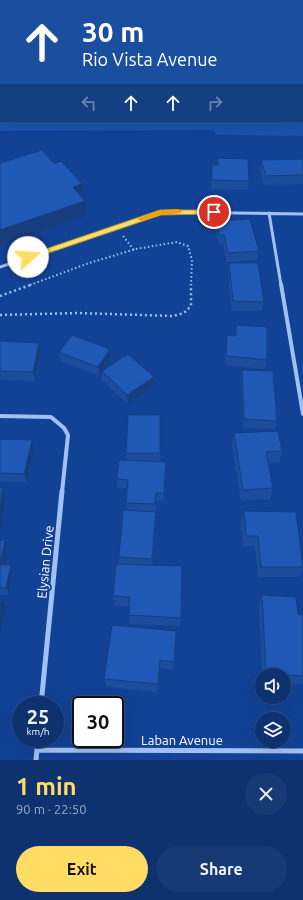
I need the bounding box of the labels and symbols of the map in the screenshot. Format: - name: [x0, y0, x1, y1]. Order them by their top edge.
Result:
- pin: [197, 195, 231, 229]
- position arrow: [7, 236, 49, 278]
- street label: Elysian Drive: [34, 525, 56, 599]
- speed limit sign: 30: [72, 696, 124, 748]
- street label: Laban Avenue: [141, 733, 223, 747]

